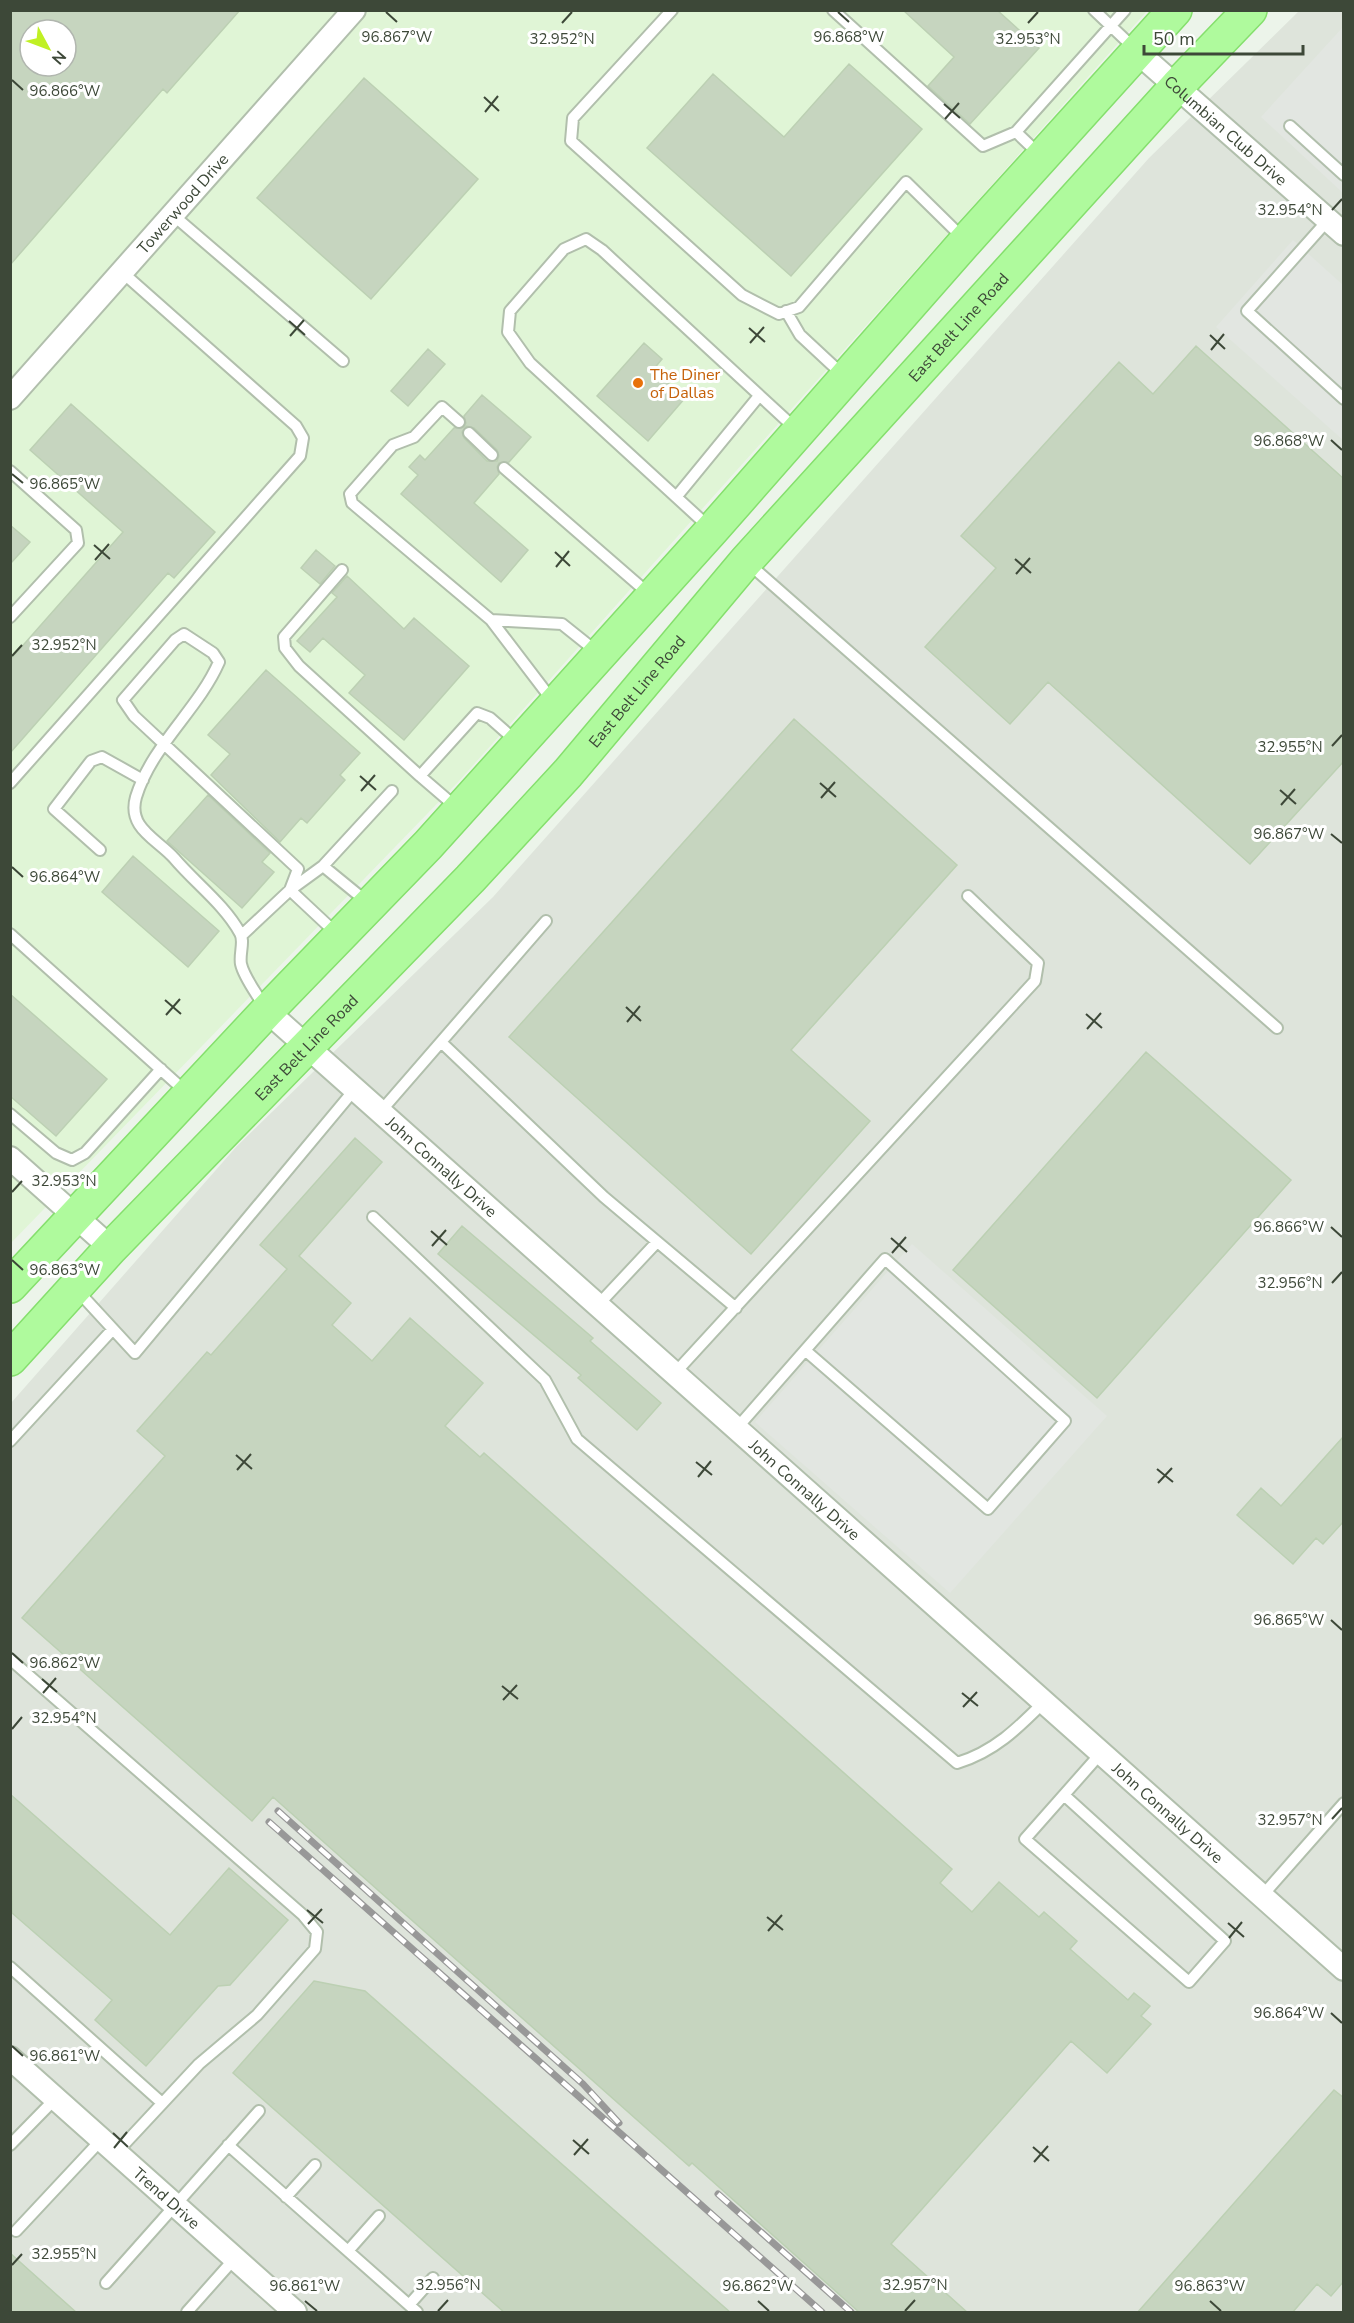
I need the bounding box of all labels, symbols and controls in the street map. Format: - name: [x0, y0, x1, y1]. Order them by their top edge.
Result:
- north arrow: [18, 18, 78, 78]
- scale bar: [1144, 18, 1303, 56]
- text: 96.867°W: [362, 27, 433, 47]
- text: 96.868°W: [814, 27, 885, 47]
- text: 50 m: [1153, 27, 1195, 51]
- text: 32.952°N: [529, 29, 595, 49]
- text: 32.953°N: [995, 29, 1061, 49]
- text: N: [46, 45, 71, 69]
- street label: Columbian Club Drive: [1159, 71, 1292, 191]
- text: 96.866°W: [30, 81, 101, 101]
- street label: Towerwood Drive: [133, 149, 234, 259]
- text: 32.954°N: [1257, 200, 1323, 220]
- street label: East Belt Line Road: [904, 268, 1014, 387]
- place label: The Diner of Dallas: [650, 364, 721, 404]
- marker: The Diner of Dallas: [631, 376, 645, 390]
- text: 96.868°W: [1254, 431, 1325, 451]
- text: 96.865°W: [30, 474, 101, 494]
- street label: East Belt Line Road: [584, 631, 691, 753]
- text: 32.952°N: [31, 635, 97, 655]
- text: 32.955°N: [1257, 737, 1323, 757]
- text: 96.867°W: [1254, 824, 1325, 844]
- text: 96.864°W: [30, 867, 101, 887]
- street label: East Belt Line Road: [250, 990, 364, 1106]
- street label: John Connally Drive: [380, 1111, 501, 1223]
- text: 32.953°N: [31, 1171, 97, 1191]
- text: 96.866°W: [1254, 1217, 1325, 1237]
- text: 96.863°W: [30, 1260, 101, 1280]
- text: 32.956°N: [1257, 1273, 1323, 1293]
- street label: John Connally Drive: [743, 1434, 865, 1546]
- text: 96.865°W: [1254, 1610, 1325, 1630]
- text: 96.862°W: [30, 1653, 101, 1673]
- text: 32.954°N: [31, 1708, 97, 1728]
- street label: John Connally Drive: [1106, 1757, 1228, 1869]
- text: 32.957°N: [1257, 1810, 1323, 1830]
- text: 96.864°W: [1254, 2003, 1325, 2023]
- text: 96.861°W: [30, 2046, 101, 2066]
- street label: Trend Drive: [128, 2163, 204, 2234]
- text: 32.955°N: [31, 2244, 97, 2264]
- text: 32.956°N: [415, 2275, 481, 2295]
- text: 32.957°N: [882, 2275, 948, 2295]
- text: 96.861°W: [270, 2276, 341, 2296]
- text: 96.862°W: [723, 2276, 794, 2296]
- text: 96.863°W: [1175, 2276, 1246, 2296]

